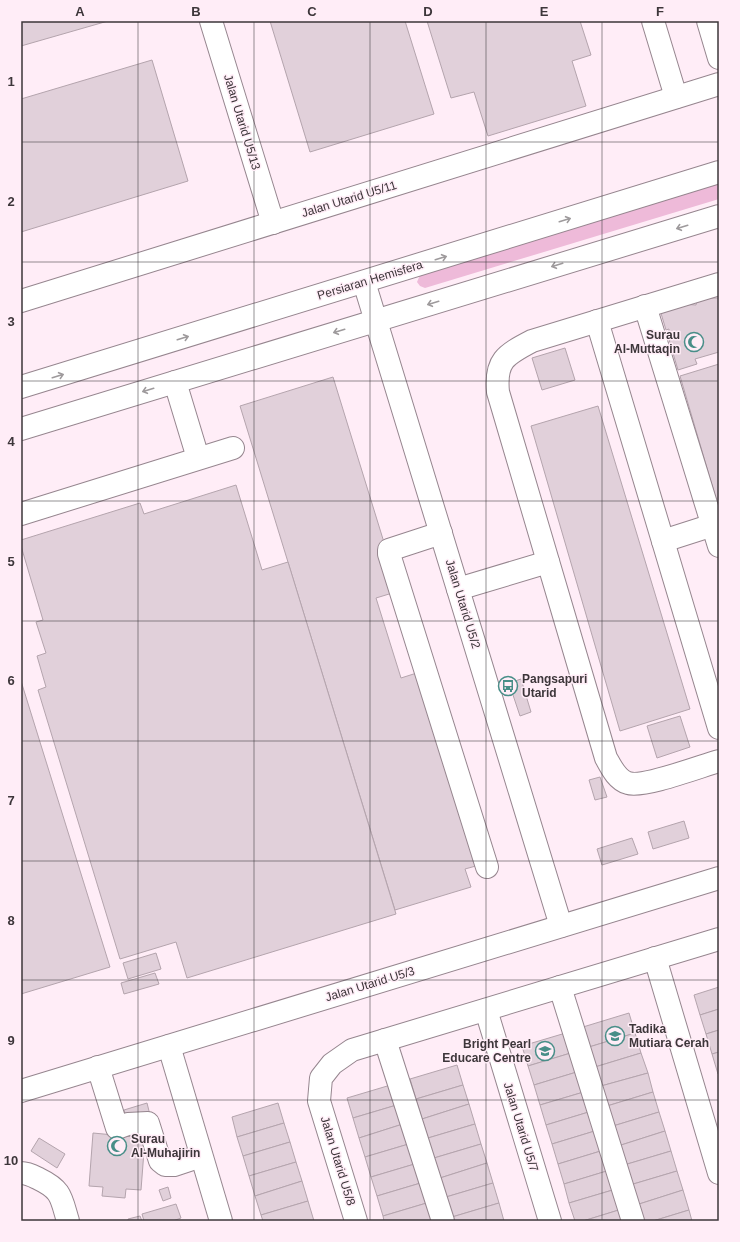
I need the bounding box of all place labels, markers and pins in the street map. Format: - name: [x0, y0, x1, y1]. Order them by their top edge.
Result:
- place label: Surau Al-Muttaqin: [614, 328, 680, 356]
- mosque icon: Surau Al-Muttaqin: [683, 331, 705, 353]
- place label: Pangsapuri Utarid: [522, 672, 587, 700]
- bus stop icon: Pangsapuri Utarid: [497, 675, 519, 697]
- place label: Tadika Mutiara Cerah: [629, 1022, 709, 1050]
- school or university icon: Tadika Mutiara Cerah: [604, 1025, 626, 1047]
- place label: Bright Pearl Educare Centre: [442, 1037, 531, 1065]
- school or university icon: Bright Pearl Educare Centre: [534, 1040, 556, 1062]
- place label: Surau Al-Muhajirin: [131, 1132, 200, 1160]
- mosque icon: Surau Al-Muhajirin: [106, 1135, 128, 1157]

